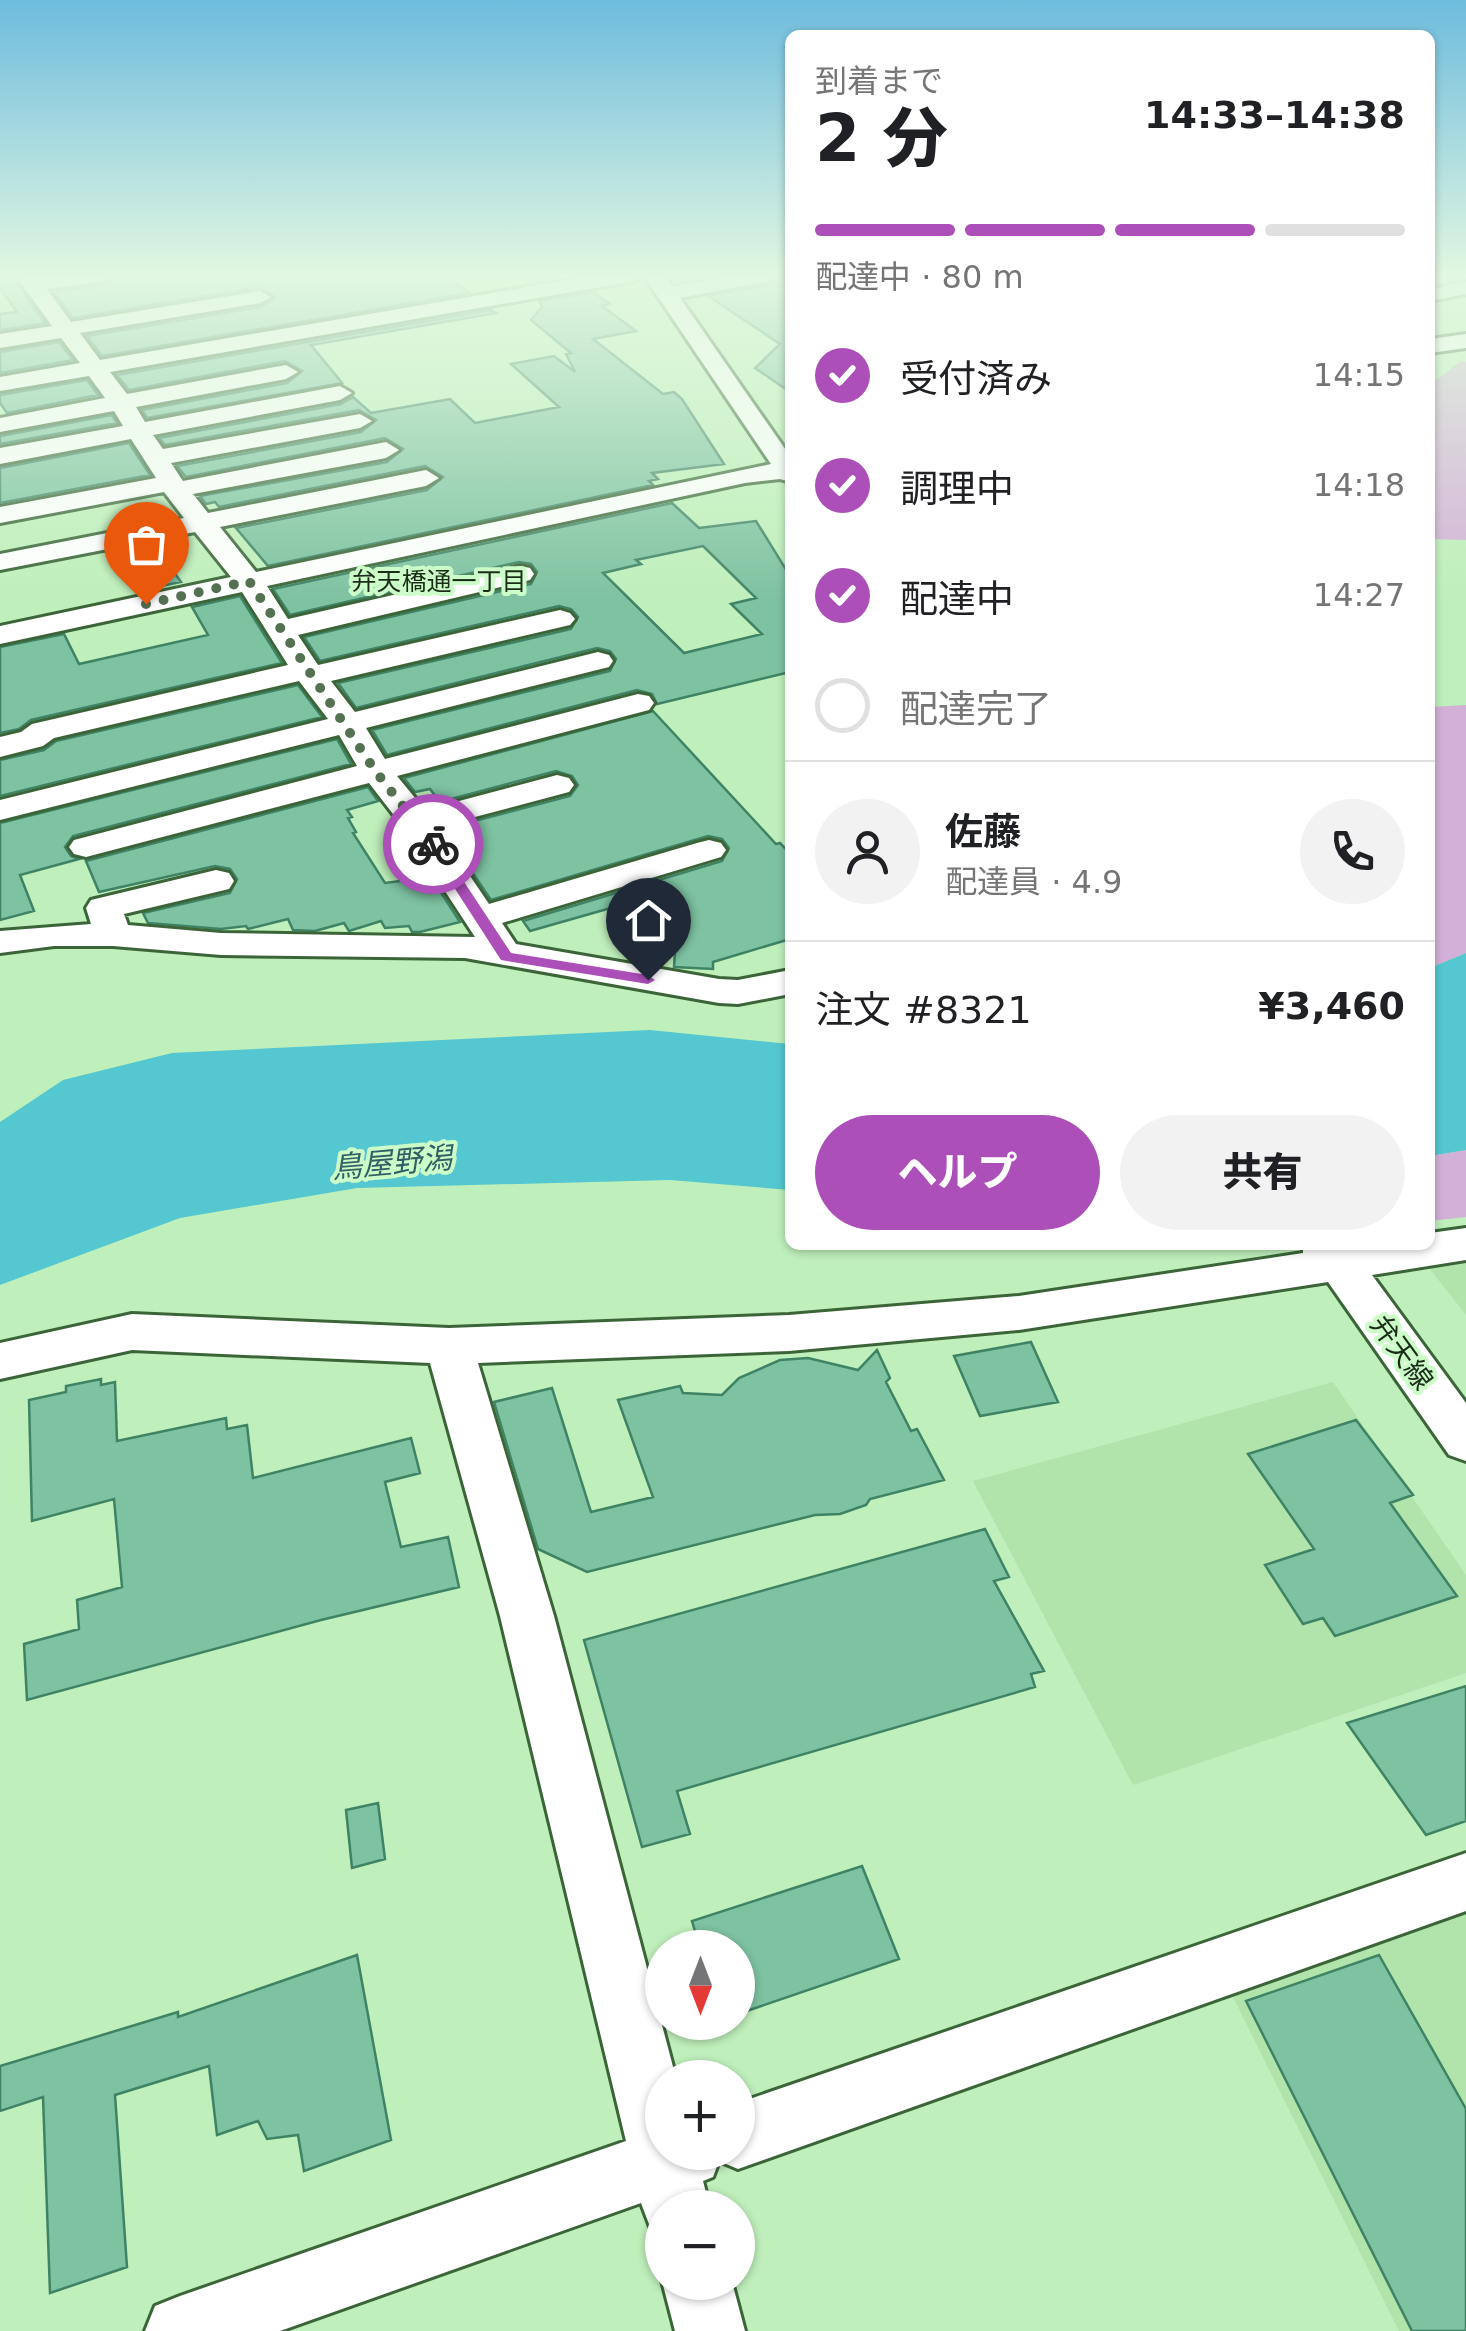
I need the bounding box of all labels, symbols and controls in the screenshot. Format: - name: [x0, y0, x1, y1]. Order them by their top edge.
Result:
- text: 到着まで: [815, 62, 943, 100]
- text: 14:33–14:38: [1144, 93, 1405, 137]
- text: 2 分: [815, 101, 948, 176]
- text: 配達中 · 80 m: [815, 258, 1024, 296]
- icon: check: [815, 348, 870, 403]
- text: 14:15: [1313, 356, 1405, 394]
- text: 受付済み: [900, 357, 1052, 401]
- icon: check: [815, 458, 870, 513]
- text: 14:18: [1313, 466, 1405, 504]
- text: 調理中: [900, 467, 1014, 511]
- pin: [104, 502, 189, 605]
- icon: bag: [119, 517, 174, 572]
- district label: 弁天橋通一丁目: [351, 567, 527, 596]
- icon: check: [815, 568, 870, 623]
- text: 14:27: [1313, 576, 1405, 614]
- text: 配達中: [900, 577, 1014, 621]
- text: 配達完了: [900, 687, 1052, 731]
- courier: [383, 794, 483, 894]
- button: person: [815, 799, 920, 904]
- button: phone: [1300, 799, 1405, 904]
- text: 佐藤: [945, 810, 1021, 854]
- icon: bike: [406, 817, 461, 872]
- text: 配達員 · 4.9: [945, 863, 1122, 901]
- pin: [606, 878, 691, 981]
- icon: home: [621, 893, 676, 948]
- text: ¥3,460: [1258, 984, 1405, 1028]
- text: 注文 #8321: [815, 988, 1032, 1032]
- button: ヘルプ: [815, 1115, 1100, 1230]
- button: 共有: [1120, 1115, 1405, 1230]
- water label: 鳥屋野潟: [331, 1139, 457, 1185]
- street label: 弁天線: [1364, 1309, 1440, 1396]
- north arrow: [645, 1930, 755, 2040]
- map controls: [645, 1930, 755, 2300]
- button: +: [645, 2060, 755, 2170]
- button: −: [645, 2190, 755, 2300]

